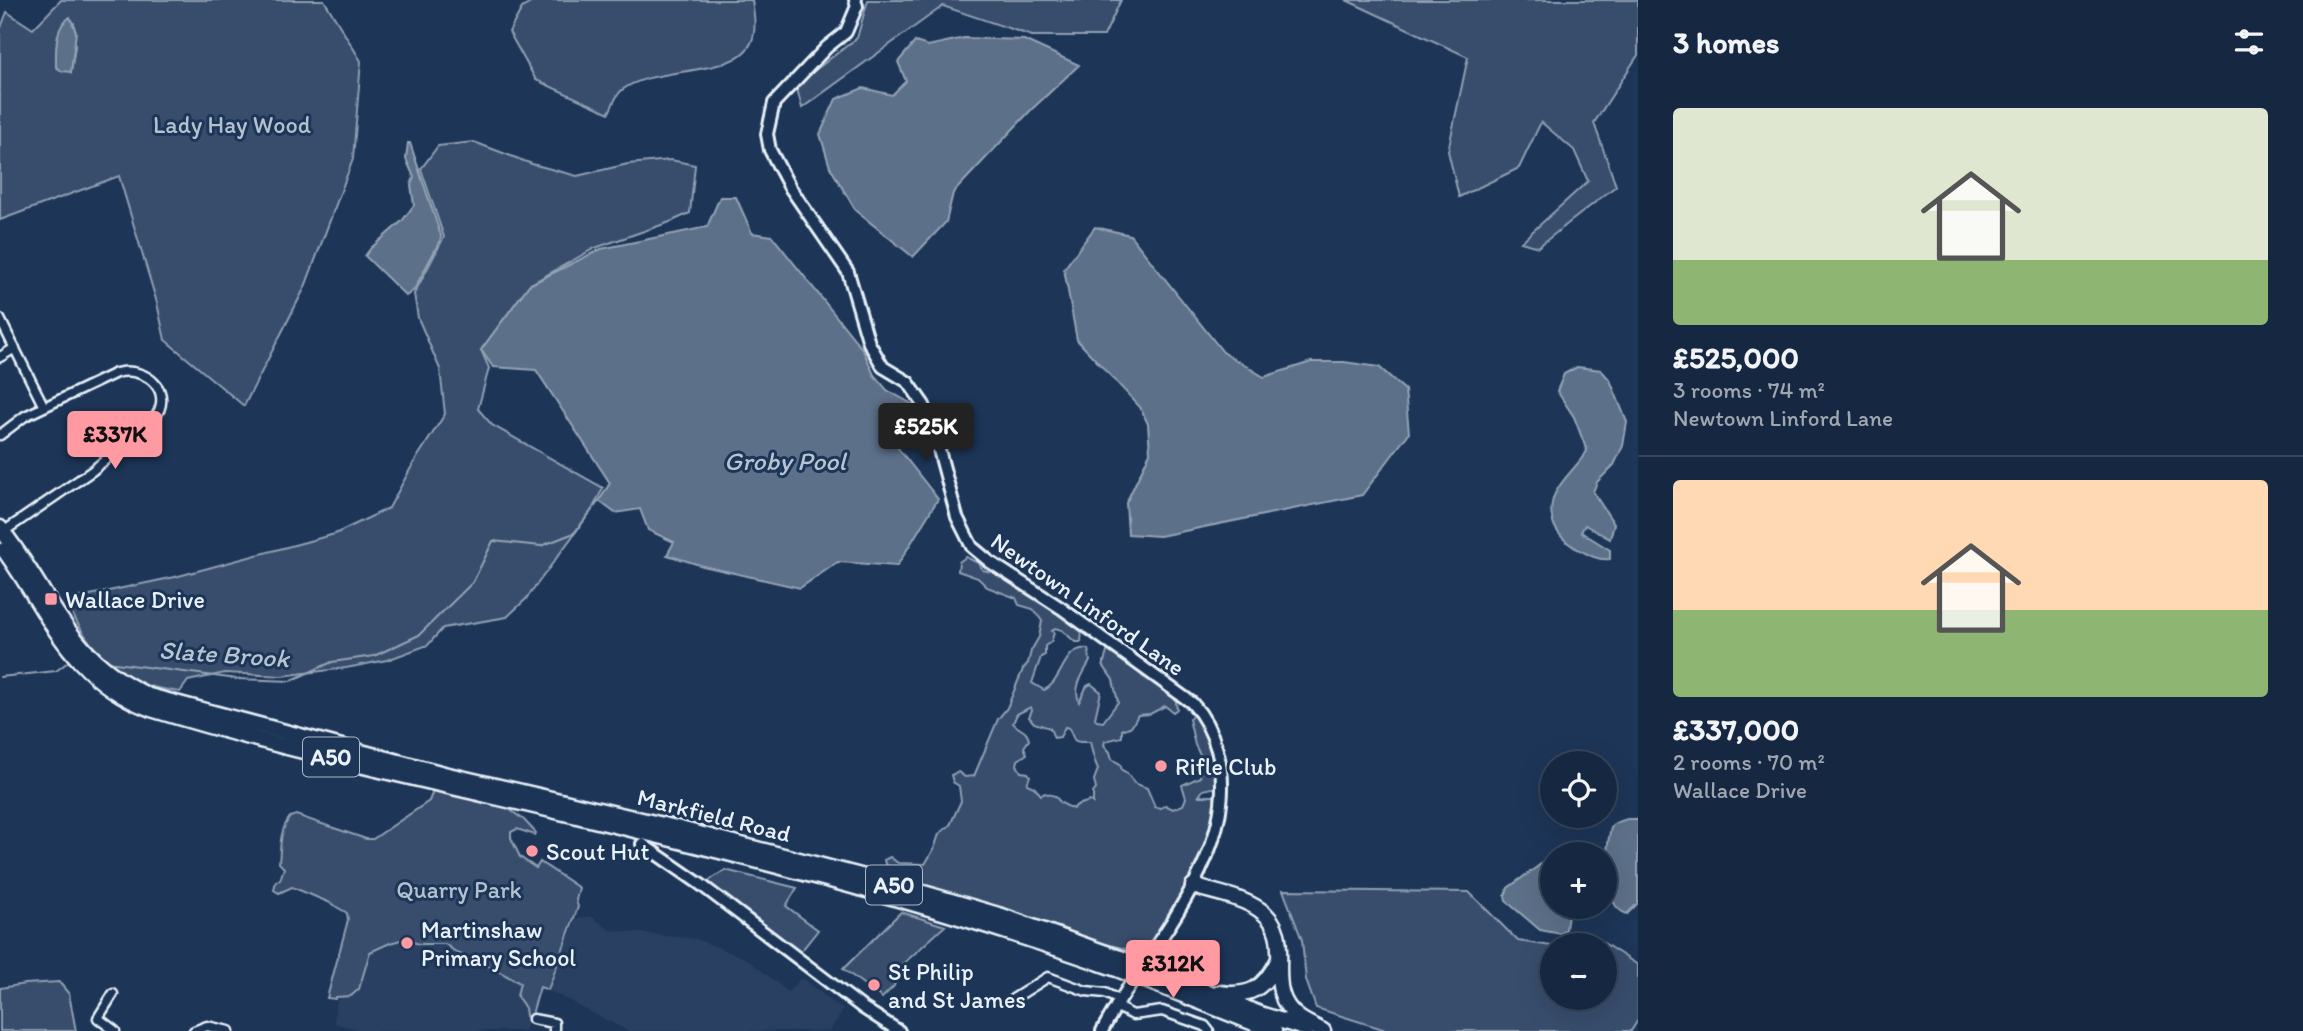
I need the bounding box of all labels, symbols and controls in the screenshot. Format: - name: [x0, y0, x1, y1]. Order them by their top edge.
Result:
- icon: filters: [2230, 23, 2268, 61]
- text: 3 homes: [1673, 24, 1780, 61]
- park label: Lady Hay Wood: [153, 110, 311, 139]
- icon: home: [1908, 153, 2034, 279]
- text: £525,000: [1673, 339, 1799, 376]
- text: 3 rooms · 74 m²: [1673, 376, 1825, 404]
- pin: £525K: [877, 404, 975, 463]
- text: Newtown Linford Lane: [1673, 404, 1893, 432]
- pin: £337K: [66, 412, 164, 471]
- text: £525K: [894, 412, 958, 440]
- text: £337K: [83, 420, 147, 448]
- water label: Groby Pool: [724, 445, 848, 477]
- icon: home: [1908, 525, 2034, 651]
- street label: Newtown Linford Lane: [986, 526, 1190, 682]
- place label: Wallace Drive: [65, 585, 205, 614]
- marker: Wallace Drive: [43, 591, 59, 607]
- water label: Slate Brook: [158, 633, 292, 675]
- text: £337,000: [1673, 711, 1799, 748]
- road number: A50: [303, 737, 359, 776]
- text: 2 rooms · 70 m²: [1673, 748, 1825, 776]
- map controls: [1540, 751, 1617, 1010]
- button: locate: [1540, 751, 1617, 828]
- place label: Rifle Club: [1175, 752, 1276, 781]
- marker: Rifle Club: [1153, 758, 1169, 774]
- text: Wallace Drive: [1673, 776, 1807, 804]
- street label: Markfield Road: [634, 782, 794, 848]
- place label: Scout Hut: [546, 837, 650, 866]
- button: +: [1540, 842, 1617, 919]
- marker: Scout Hut: [524, 843, 540, 859]
- road number: A50: [866, 866, 922, 904]
- park label: Quarry Park: [396, 875, 522, 904]
- place label: Martinshaw Primary School: [421, 915, 576, 972]
- button: −: [1540, 933, 1617, 1010]
- marker: Martinshaw Primary School: [399, 935, 415, 951]
- pin: £312K: [1124, 940, 1222, 1000]
- text: £312K: [1142, 949, 1204, 977]
- place label: St Philip and St James: [888, 957, 1026, 1014]
- marker: St Philip and St James: [866, 977, 882, 993]

